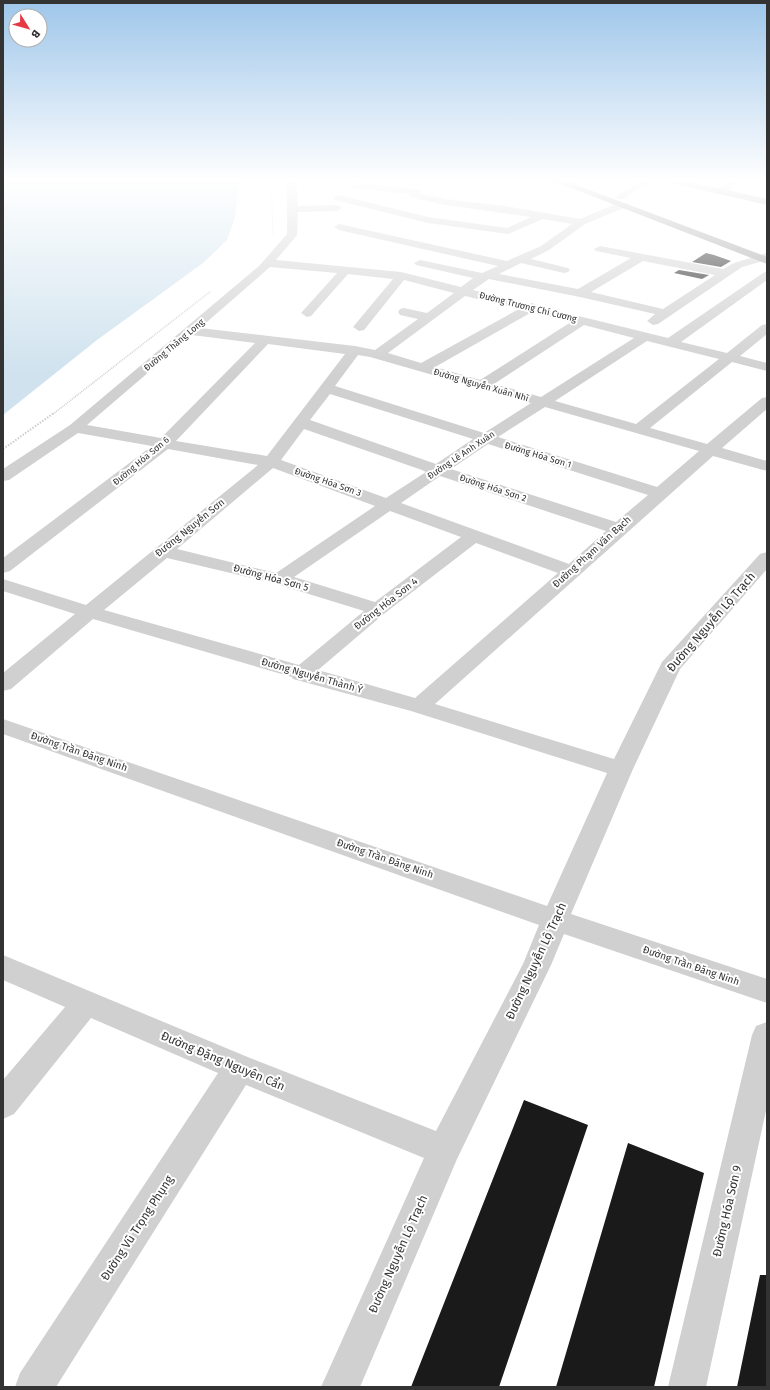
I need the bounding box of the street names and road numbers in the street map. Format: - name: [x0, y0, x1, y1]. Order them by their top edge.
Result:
- street label: Đường Trương Chí Cương: [478, 290, 578, 324]
- street label: Đường Thăng Long: [142, 317, 206, 373]
- street label: Đường Nguyễn Xuân Nhĩ: [432, 367, 530, 403]
- street label: Đường Lê Anh Xuân: [426, 429, 496, 481]
- street label: Đường Hóa Sơn 6: [111, 435, 171, 487]
- street label: Đường Hóa Sơn 1: [503, 440, 573, 470]
- street label: Đường Hóa Sơn 3: [293, 466, 363, 498]
- street label: Đường Hóa Sơn 2: [458, 472, 528, 504]
- street label: Đường Nguyễn Sơn: [152, 496, 227, 560]
- street label: Đường Phạm Văn Bạch: [550, 514, 634, 590]
- street label: Đường Hóa Sơn 5: [232, 562, 310, 594]
- street label: Đường Nguyễn Lộ Trạch: [663, 569, 758, 675]
- street label: Đường Hóa Sơn 4: [352, 575, 421, 633]
- street label: Đường Nguyễn Thành Ý: [260, 654, 365, 696]
- street label: Đường Trần Đăng Ninh: [29, 729, 129, 774]
- street label: Đường Trần Đăng Ninh: [335, 836, 435, 881]
- street label: Đường Nguyễn Lộ Trạch: [502, 900, 569, 1022]
- street label: Đường Trần Đăng Ninh: [641, 943, 741, 988]
- street label: Đường Đặng Nguyên Cẩn: [159, 1027, 288, 1093]
- street label: Đường Hóa Sơn 9: [710, 1164, 744, 1258]
- street label: Đường Vũ Trọng Phụng: [98, 1172, 177, 1283]
- street label: Đường Nguyễn Lộ Trạch: [365, 1192, 430, 1315]

